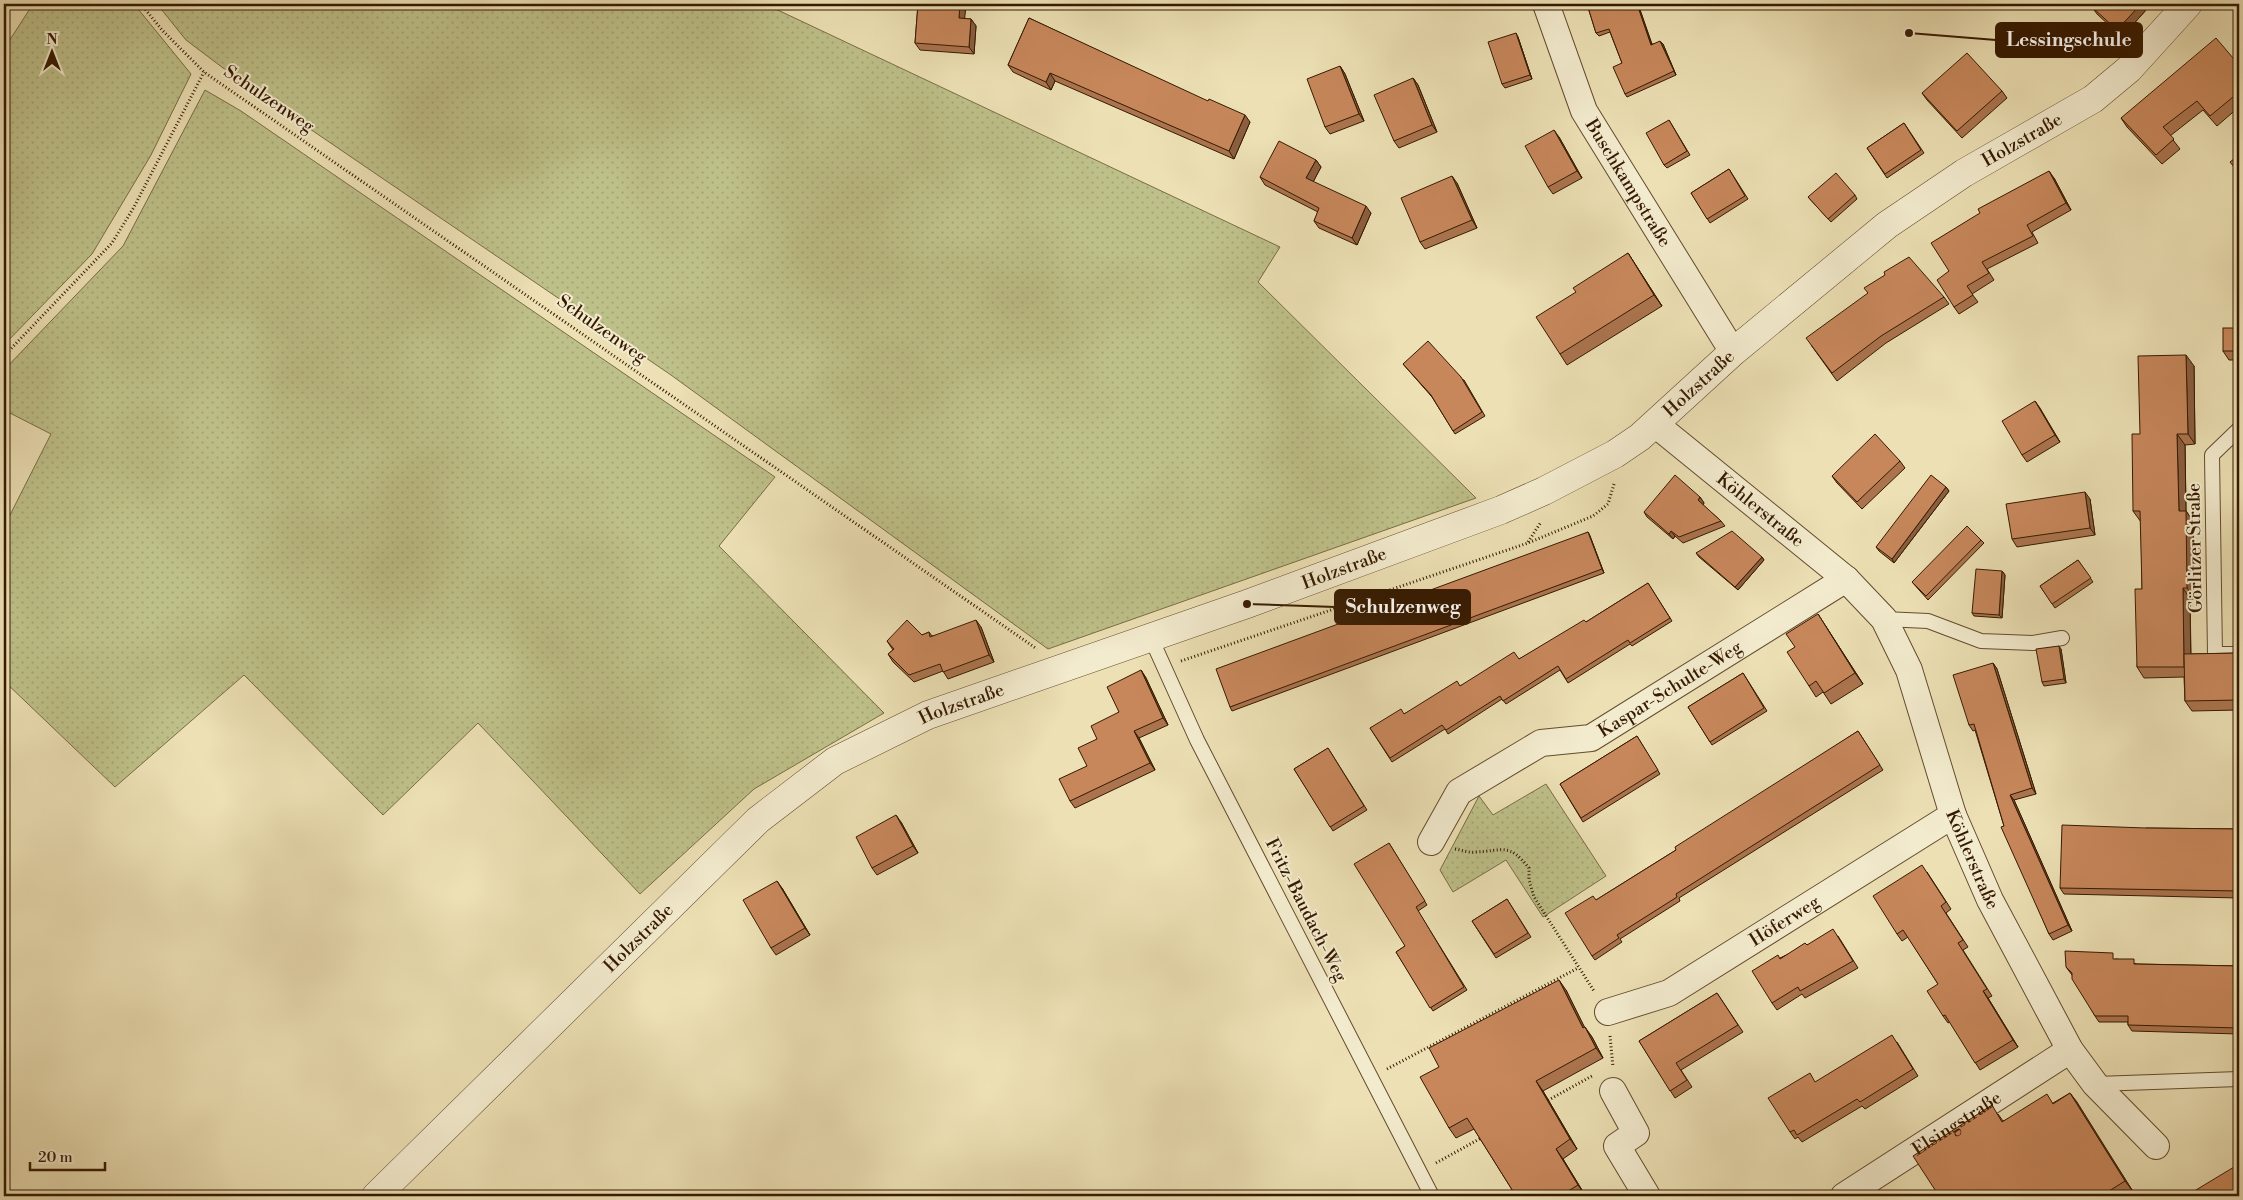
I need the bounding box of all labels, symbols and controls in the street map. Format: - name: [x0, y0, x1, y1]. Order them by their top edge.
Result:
- callout: Lessingschule: [1996, 23, 2142, 57]
- north arrow: [28, 28, 78, 78]
- text: Lessingschule: [2006, 28, 2132, 52]
- text: N: [46, 31, 58, 49]
- street label: Schulzenweg: [219, 60, 319, 138]
- street label: Holzstraße: [1978, 108, 2066, 172]
- street label: Buschkampstraße: [1580, 114, 1677, 251]
- street label: Schulzenweg: [553, 290, 652, 369]
- street label: Holzstraße: [1658, 345, 1739, 422]
- street label: Köhlerstraße: [1712, 467, 1809, 552]
- street label: Görlitzer Straße: [2182, 483, 2208, 613]
- street label: Holzstraße: [1298, 542, 1390, 594]
- callout: Schulzenweg: [1335, 590, 1470, 624]
- text: Schulzenweg: [1345, 595, 1462, 619]
- street label: Kaspar-Schulte-Weg: [1594, 635, 1747, 742]
- street label: Holzstraße: [915, 678, 1007, 729]
- street label: Köhlerstraße: [1941, 806, 2004, 913]
- street label: Fritz-Baudach-Weg: [1260, 834, 1353, 986]
- street label: Höferweg: [1745, 890, 1824, 951]
- street label: Holzstraße: [599, 898, 678, 977]
- street label: Elsingstraße: [1907, 1086, 2006, 1161]
- scale bar: [30, 1140, 105, 1172]
- text: 20 m: [38, 1148, 73, 1167]

